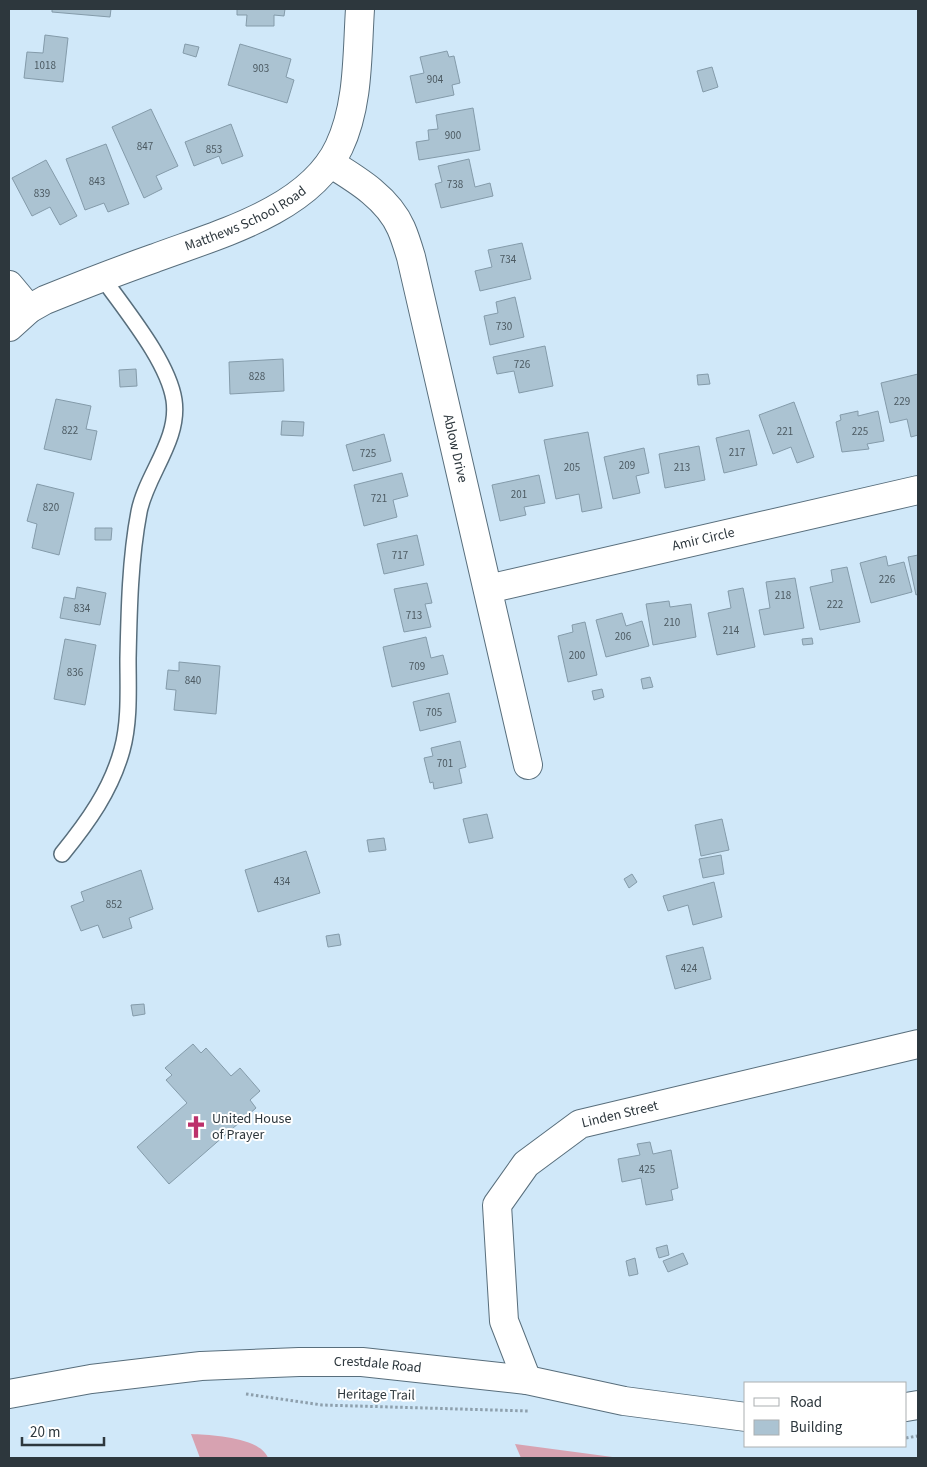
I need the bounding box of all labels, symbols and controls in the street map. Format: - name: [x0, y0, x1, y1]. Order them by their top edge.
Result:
- house number: 1018: [34, 58, 56, 73]
- house number: 903: [253, 61, 269, 76]
- house number: 904: [427, 72, 444, 87]
- house number: 900: [445, 128, 461, 143]
- house number: 847: [137, 139, 153, 154]
- house number: 853: [206, 142, 222, 157]
- house number: 843: [89, 174, 105, 189]
- house number: 738: [447, 177, 464, 192]
- street label: Matthews School Road: [182, 182, 311, 256]
- house number: 839: [34, 186, 50, 201]
- house number: 734: [500, 252, 517, 267]
- house number: 730: [496, 319, 512, 334]
- house number: 726: [514, 357, 531, 372]
- house number: 828: [249, 369, 266, 384]
- house number: 229: [894, 394, 910, 409]
- street label: Ablow Drive: [438, 412, 473, 485]
- house number: 822: [62, 423, 78, 438]
- house number: 221: [777, 424, 793, 439]
- house number: 225: [852, 424, 868, 439]
- house number: 217: [729, 445, 745, 460]
- house number: 725: [360, 446, 376, 461]
- house number: 209: [619, 458, 635, 473]
- house number: 205: [564, 460, 580, 475]
- house number: 213: [674, 460, 690, 475]
- house number: 201: [511, 487, 527, 502]
- house number: 721: [371, 491, 387, 506]
- house number: 820: [43, 500, 59, 515]
- street label: Amir Circle: [670, 523, 737, 556]
- house number: 717: [392, 548, 408, 563]
- house number: 226: [879, 572, 896, 587]
- house number: 218: [775, 588, 792, 603]
- house number: 222: [827, 597, 843, 612]
- house number: 834: [74, 601, 91, 616]
- house number: 713: [406, 608, 422, 623]
- house number: 210: [664, 615, 680, 630]
- house number: 214: [723, 623, 740, 638]
- house number: 206: [615, 629, 632, 644]
- house number: 200: [569, 648, 585, 663]
- house number: 709: [409, 659, 425, 674]
- house number: 836: [67, 665, 84, 680]
- house number: 840: [185, 673, 201, 688]
- house number: 705: [426, 705, 442, 720]
- house number: 701: [437, 756, 453, 771]
- house number: 434: [274, 874, 291, 889]
- house number: 852: [106, 897, 122, 912]
- house number: 424: [681, 961, 698, 976]
- street label: Linden Street: [580, 1096, 661, 1133]
- place label: United House of Prayer: [212, 1109, 291, 1145]
- church icon: United House of Prayer: [183, 1114, 209, 1140]
- house number: 425: [639, 1162, 655, 1177]
- street label: Crestdale Road: [334, 1352, 423, 1378]
- legend: [744, 1382, 907, 1447]
- street label: Heritage Trail: [337, 1384, 416, 1406]
- text: Road: [790, 1392, 822, 1413]
- scale bar: [22, 1414, 105, 1446]
- text: Building: [790, 1417, 843, 1438]
- text: 20 m: [30, 1422, 60, 1443]

